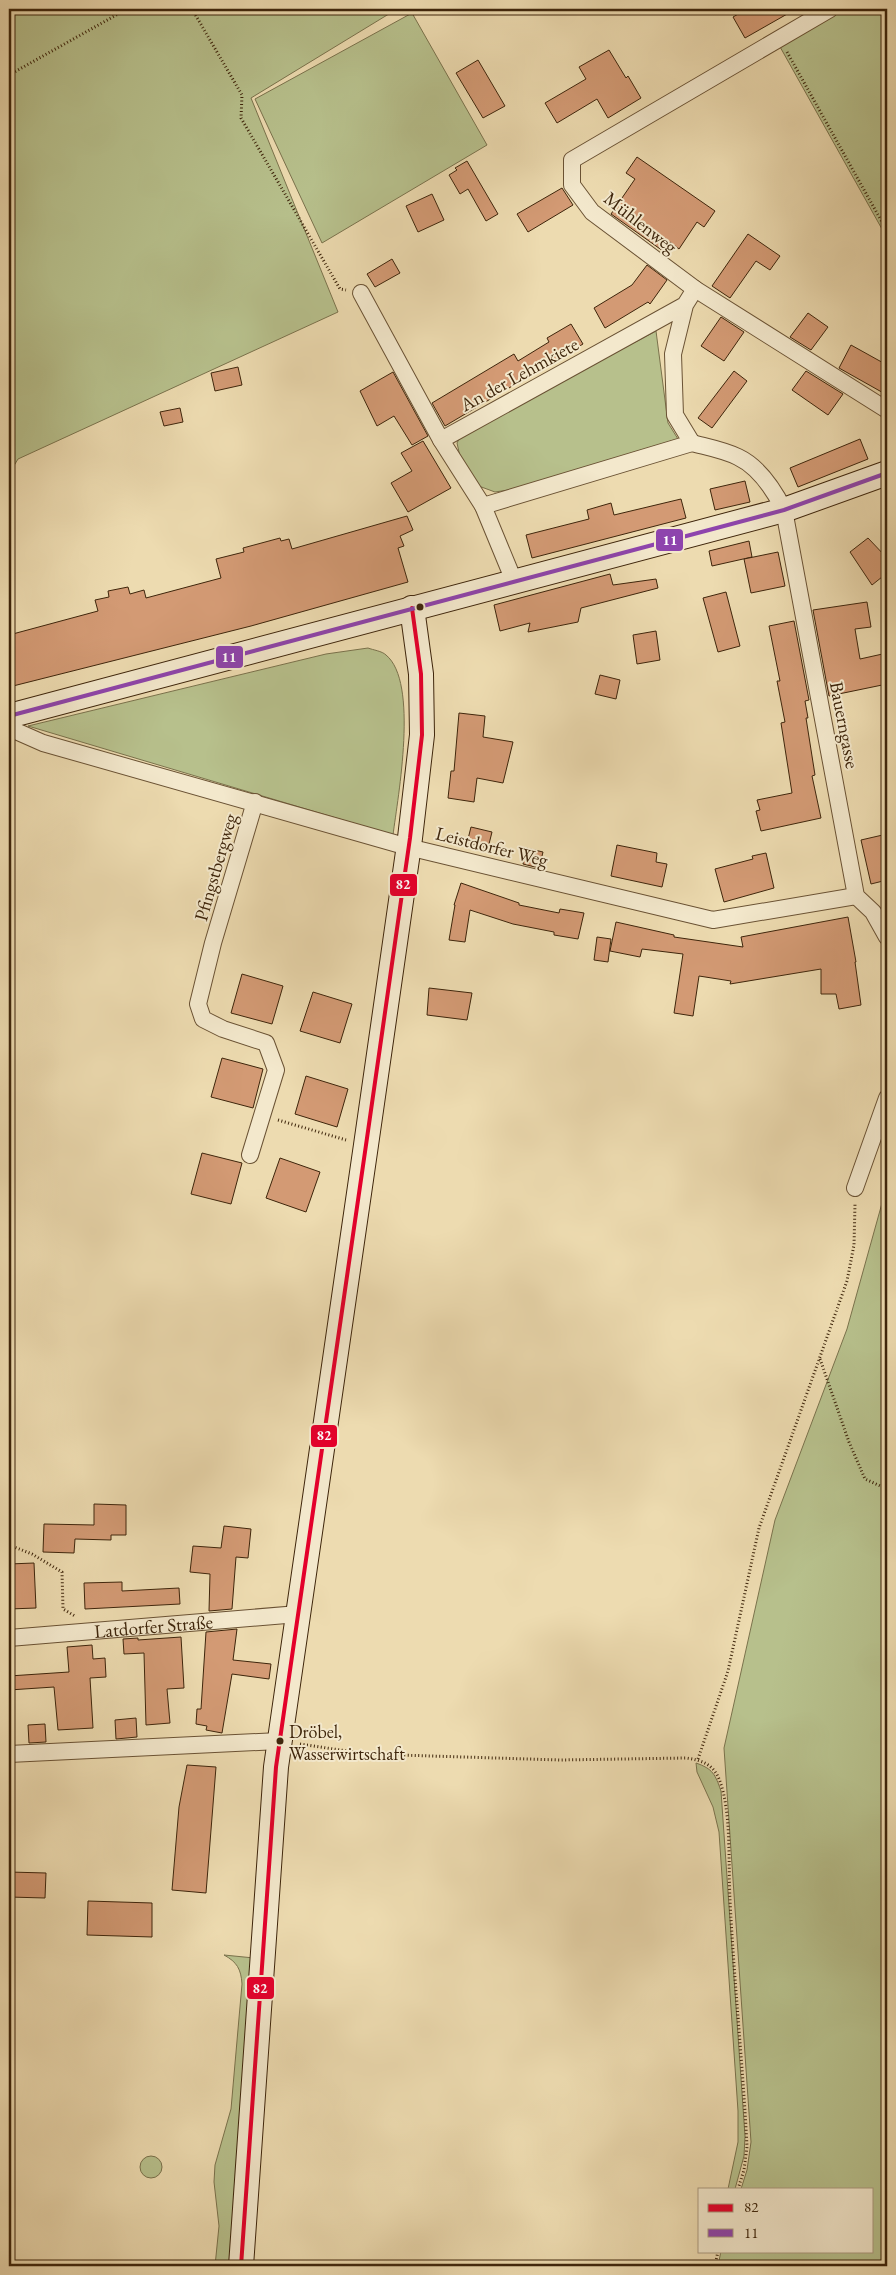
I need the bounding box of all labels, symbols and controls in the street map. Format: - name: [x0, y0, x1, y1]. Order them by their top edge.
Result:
- street label: Mühlenweg: [599, 186, 683, 259]
- street label: An der Lehmkiete: [455, 332, 583, 418]
- line badge: 11: [655, 528, 684, 552]
- text: 11: [663, 531, 677, 549]
- unlabelled marker: [415, 602, 425, 612]
- line badge: 11: [215, 645, 244, 669]
- text: 11: [222, 648, 236, 666]
- street label: Bauerngasse: [824, 679, 865, 771]
- street label: Pfingstbergweg: [188, 810, 243, 924]
- street label: Leistdorfer Weg: [433, 820, 551, 873]
- line badge: 82: [389, 873, 418, 897]
- text: 82: [396, 875, 411, 893]
- line badge: 82: [310, 1424, 338, 1448]
- text: 82: [317, 1426, 332, 1444]
- street label: Latdorfer Straße: [93, 1609, 214, 1644]
- place label: Dröbel, Wasserwirtschaft: [289, 1720, 405, 1765]
- marker: Dröbel, Wasserwirtschaft: [275, 1736, 285, 1746]
- line badge: 82: [246, 1976, 275, 2000]
- text: 82: [253, 1979, 268, 1997]
- legend: [698, 2188, 874, 2252]
- text: 82: [744, 2197, 759, 2216]
- text: 11: [744, 2223, 758, 2242]

